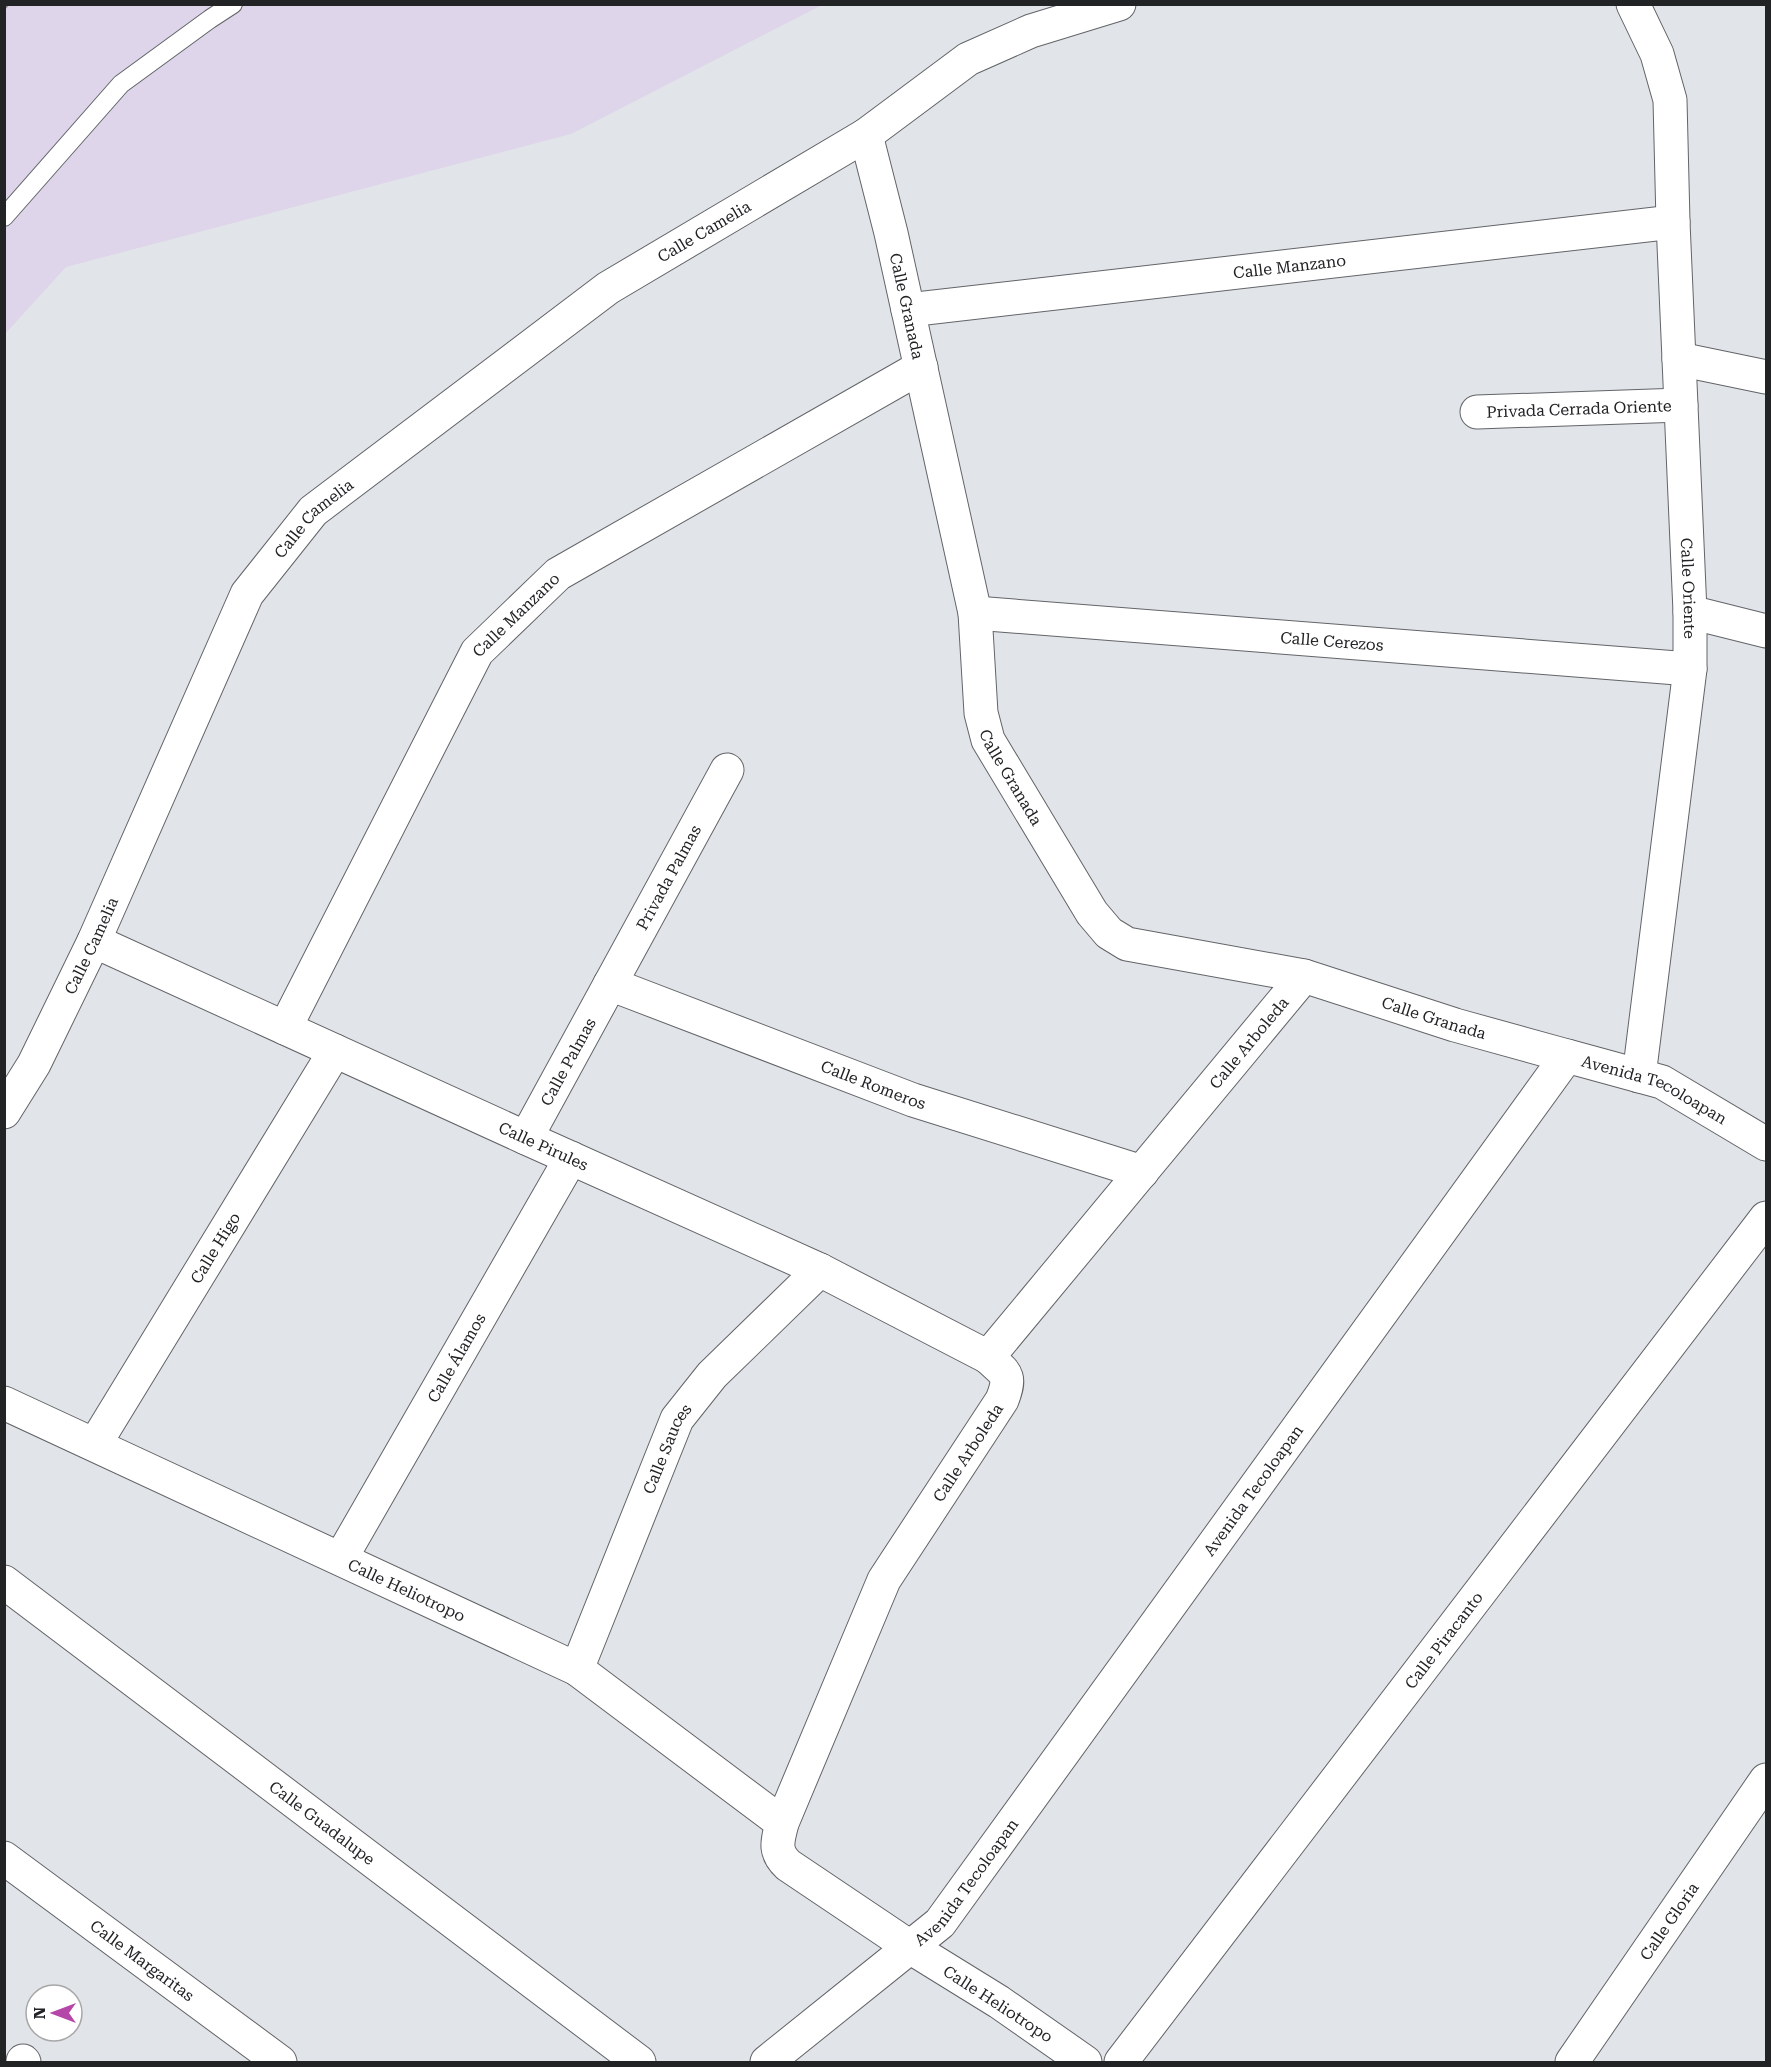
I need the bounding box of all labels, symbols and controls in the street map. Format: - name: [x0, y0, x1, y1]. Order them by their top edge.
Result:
- street label: Calle Camelia: [654, 196, 754, 266]
- street label: Calle Manzano: [1232, 250, 1347, 282]
- street label: Calle Granada: [886, 251, 928, 361]
- street label: Privada Cerrada Oriente: [1486, 396, 1672, 421]
- street label: Calle Camelia: [270, 474, 357, 562]
- street label: Calle Oriente: [1677, 537, 1700, 639]
- street label: Calle Manzano: [468, 568, 563, 661]
- street label: Calle Cerezos: [1280, 627, 1385, 654]
- street label: Calle Granada: [976, 727, 1047, 829]
- street label: Privada Palmas: [632, 821, 705, 933]
- street label: Calle Camelia: [60, 894, 122, 997]
- street label: Calle Granada: [1379, 992, 1489, 1043]
- street label: Calle Arboleda: [1205, 993, 1292, 1093]
- street label: Calle Palmas: [536, 1014, 600, 1109]
- street label: Avenida Tecoloapan: [1580, 1051, 1730, 1128]
- street label: Calle Romeros: [818, 1056, 929, 1113]
- street label: Calle Pirules: [496, 1117, 592, 1174]
- street label: Calle Higo: [186, 1209, 244, 1287]
- street label: Calle Álamos: [423, 1309, 490, 1406]
- street label: Calle Sauces: [639, 1399, 695, 1497]
- street label: Calle Arboleda: [929, 1399, 1007, 1505]
- street label: Avenida Tecoloapan: [1199, 1421, 1307, 1559]
- street label: Calle Heliotropo: [345, 1555, 469, 1625]
- street label: Calle Piracanto: [1400, 1588, 1487, 1692]
- street label: Calle Guadalupe: [266, 1777, 379, 1869]
- street label: Avenida Tecoloapan: [910, 1815, 1022, 1949]
- street label: Calle Gloria: [1635, 1878, 1703, 1964]
- street label: Calle Margaritas: [87, 1916, 198, 2005]
- street label: Calle Heliotropo: [940, 1961, 1057, 2047]
- north arrow: [24, 1983, 84, 2043]
- text: N: [30, 2007, 49, 2019]

